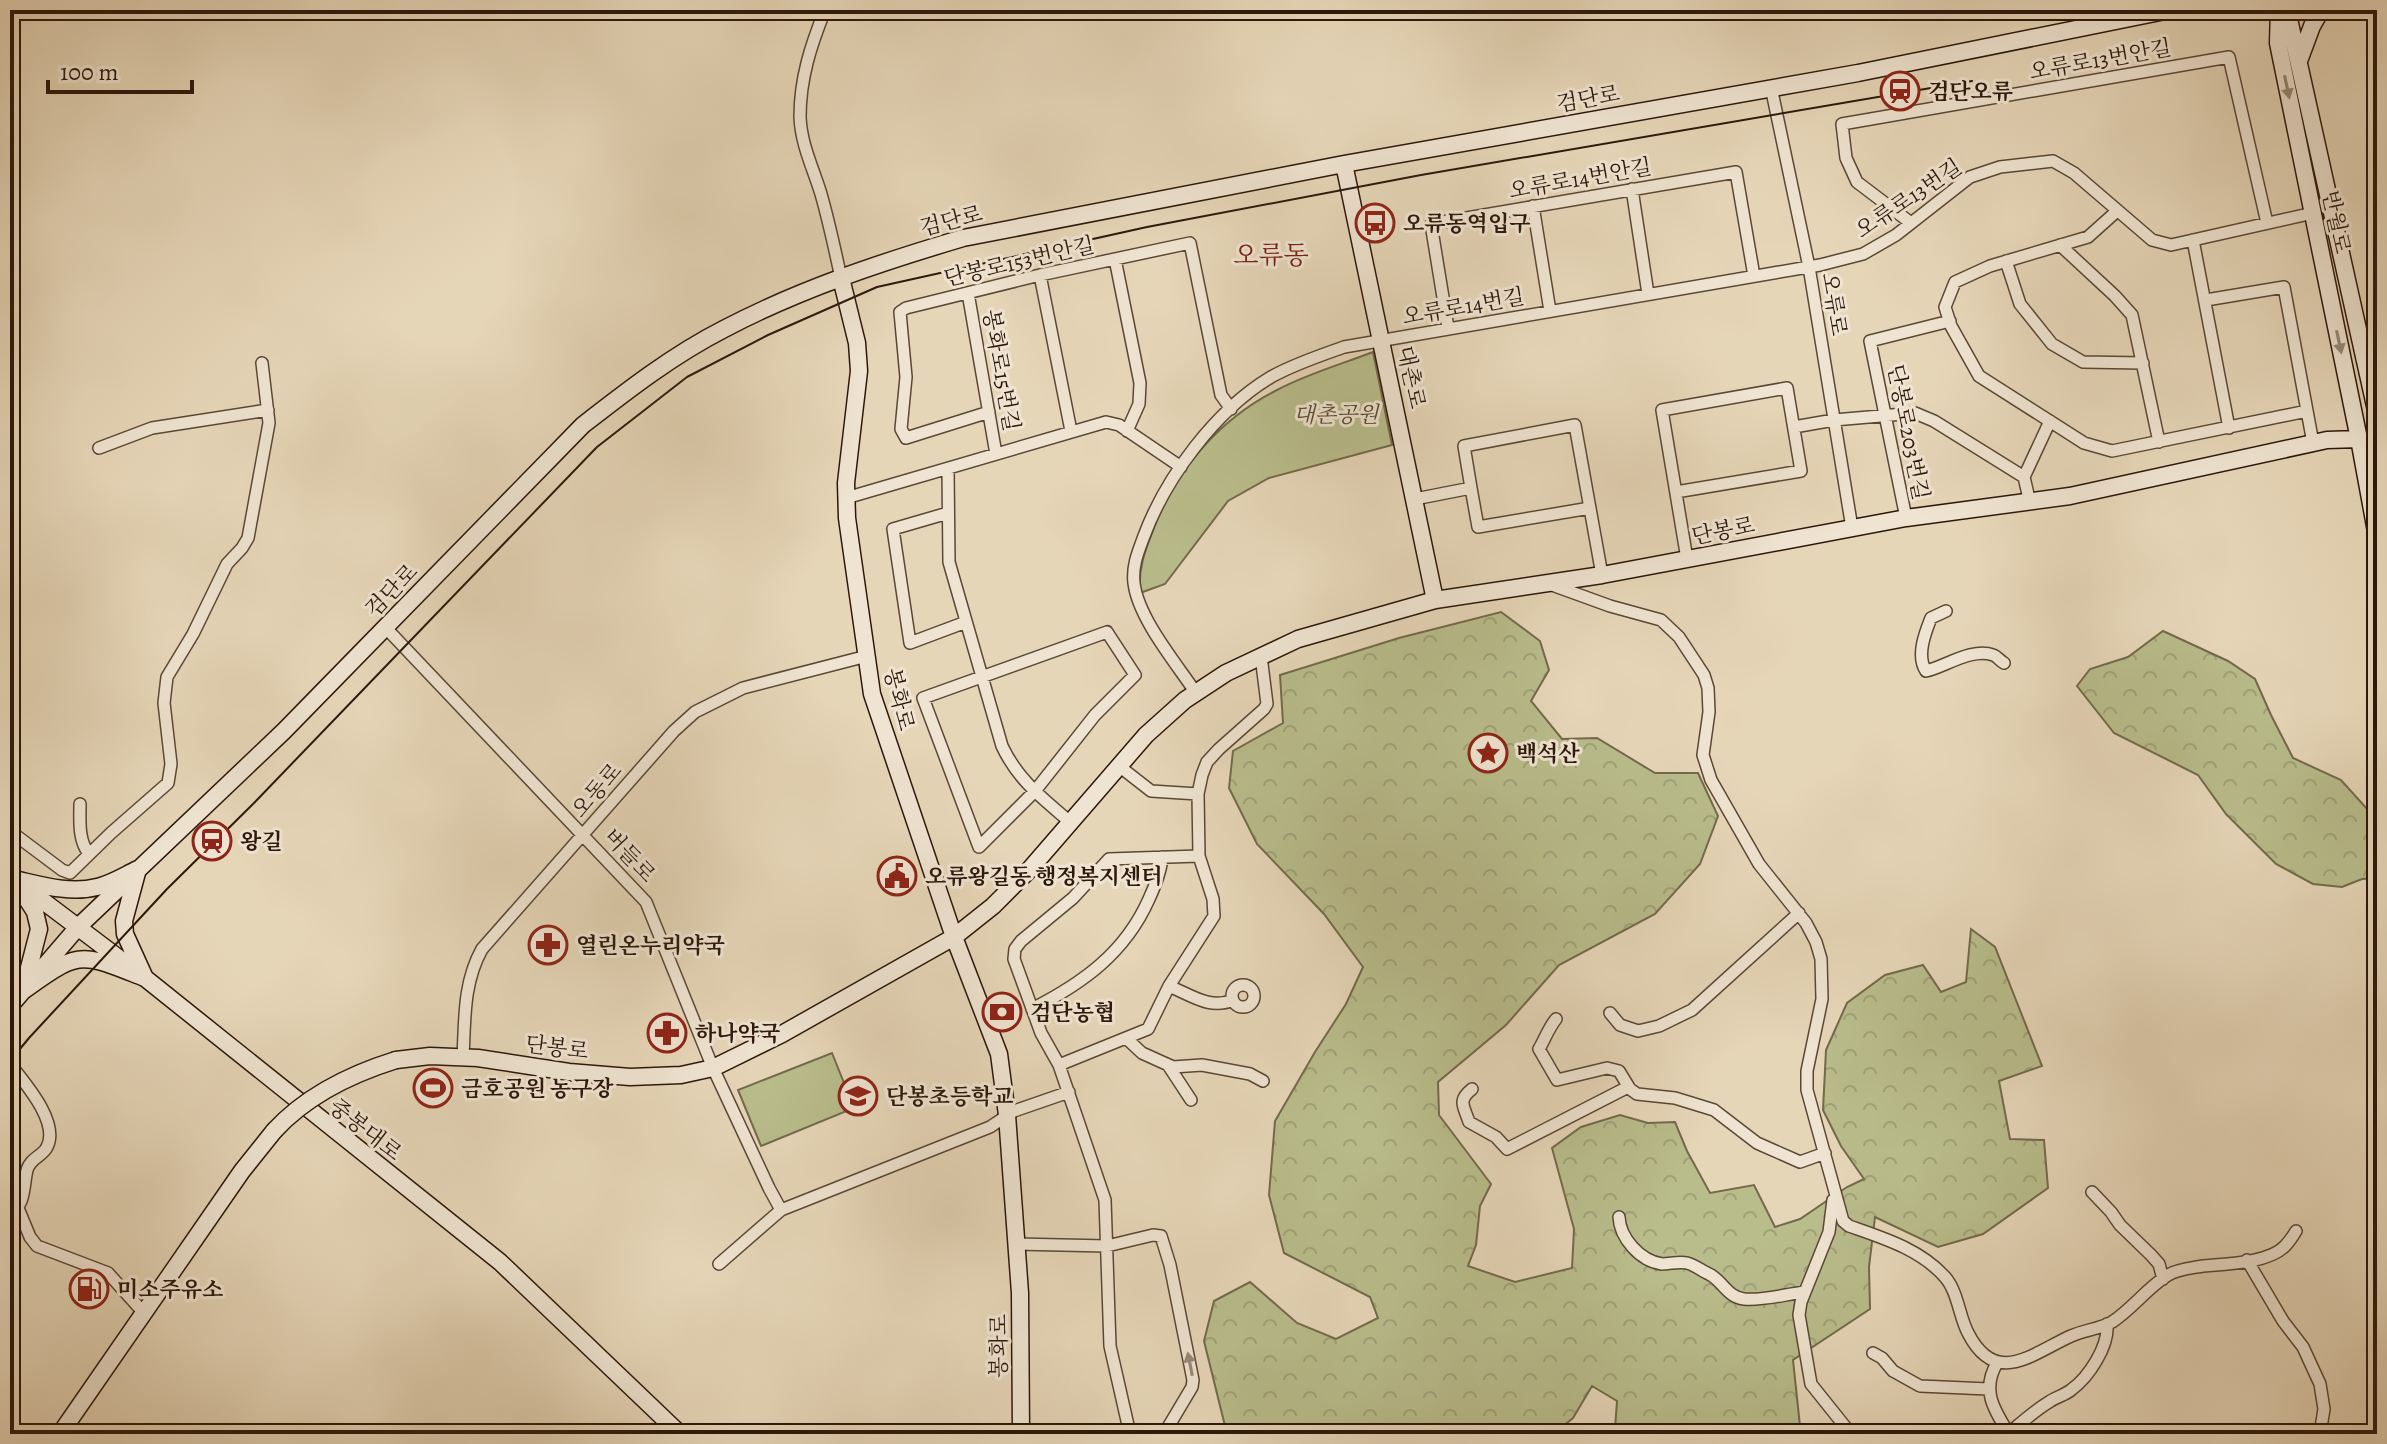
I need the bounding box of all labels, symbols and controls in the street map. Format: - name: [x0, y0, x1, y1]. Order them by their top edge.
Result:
- street label: 오류로13번안길: [2027, 33, 2174, 87]
- scale bar: [48, 44, 192, 94]
- text: 100 m: [60, 56, 119, 88]
- station icon: 검단오류: [1879, 70, 1921, 112]
- one-way arrow: [2281, 75, 2294, 100]
- place label: 검단오류: [1928, 77, 2013, 107]
- street label: 검단로: [1554, 79, 1622, 119]
- street label: 오류로14번안길: [1506, 152, 1654, 206]
- street label: 오류로13번길: [1849, 152, 1968, 246]
- street label: 반월로: [2315, 188, 2357, 257]
- street label: 검단로: [917, 199, 986, 243]
- bus stop icon: 오류동역입구: [1354, 202, 1396, 244]
- place label: 오류동역입구: [1403, 209, 1531, 239]
- street label: 단봉로153번안길: [941, 230, 1097, 294]
- district label: 오류동: [1233, 238, 1309, 273]
- street label: 오류로: [1814, 270, 1854, 338]
- street label: 오류로14번길: [1400, 281, 1527, 333]
- street label: 봉화로15번길: [976, 307, 1026, 433]
- one-way arrow: [2333, 329, 2346, 354]
- street label: 대촌로: [1390, 343, 1432, 412]
- street label: 단봉로203번길: [1880, 362, 1936, 503]
- park label: 대촌공원: [1293, 400, 1380, 430]
- street label: 단봉로: [1689, 510, 1757, 552]
- street label: 검단로: [359, 557, 425, 624]
- street label: 봉화로: [877, 665, 921, 734]
- place icon: 백석산: [1467, 732, 1509, 774]
- place label: 백석산: [1516, 739, 1581, 769]
- street label: 오동로: [565, 757, 629, 825]
- station icon: 왕길: [191, 820, 233, 862]
- street label: 버들로: [597, 822, 662, 889]
- place label: 왕길: [240, 827, 283, 857]
- public building icon: 오류왕길동 행정복지센터: [876, 855, 918, 897]
- place label: 오류왕길동 행정복지센터: [925, 862, 1163, 892]
- pharmacy icon: 열린온누리약국: [527, 924, 569, 966]
- place label: 열린온누리약국: [576, 931, 726, 961]
- bank icon: 검단농협: [981, 991, 1023, 1033]
- place label: 검단농협: [1030, 998, 1115, 1028]
- pharmacy icon: 하나약국: [646, 1012, 688, 1054]
- place label: 하나약국: [695, 1019, 781, 1049]
- street label: 단봉로: [523, 1029, 590, 1067]
- sports icon: 금호공원 농구장: [412, 1067, 454, 1109]
- place label: 금호공원 농구장: [461, 1074, 614, 1104]
- school or university icon: 단봉초등학교: [837, 1075, 879, 1117]
- place label: 단봉초등학교: [886, 1082, 1014, 1112]
- street label: 중봉대로: [323, 1092, 408, 1168]
- fuel station icon: 미소주유소: [68, 1268, 110, 1310]
- place label: 미소주유소: [117, 1275, 223, 1305]
- street label: 봉화로: [984, 1314, 1014, 1378]
- one-way arrow: [1184, 1351, 1196, 1376]

